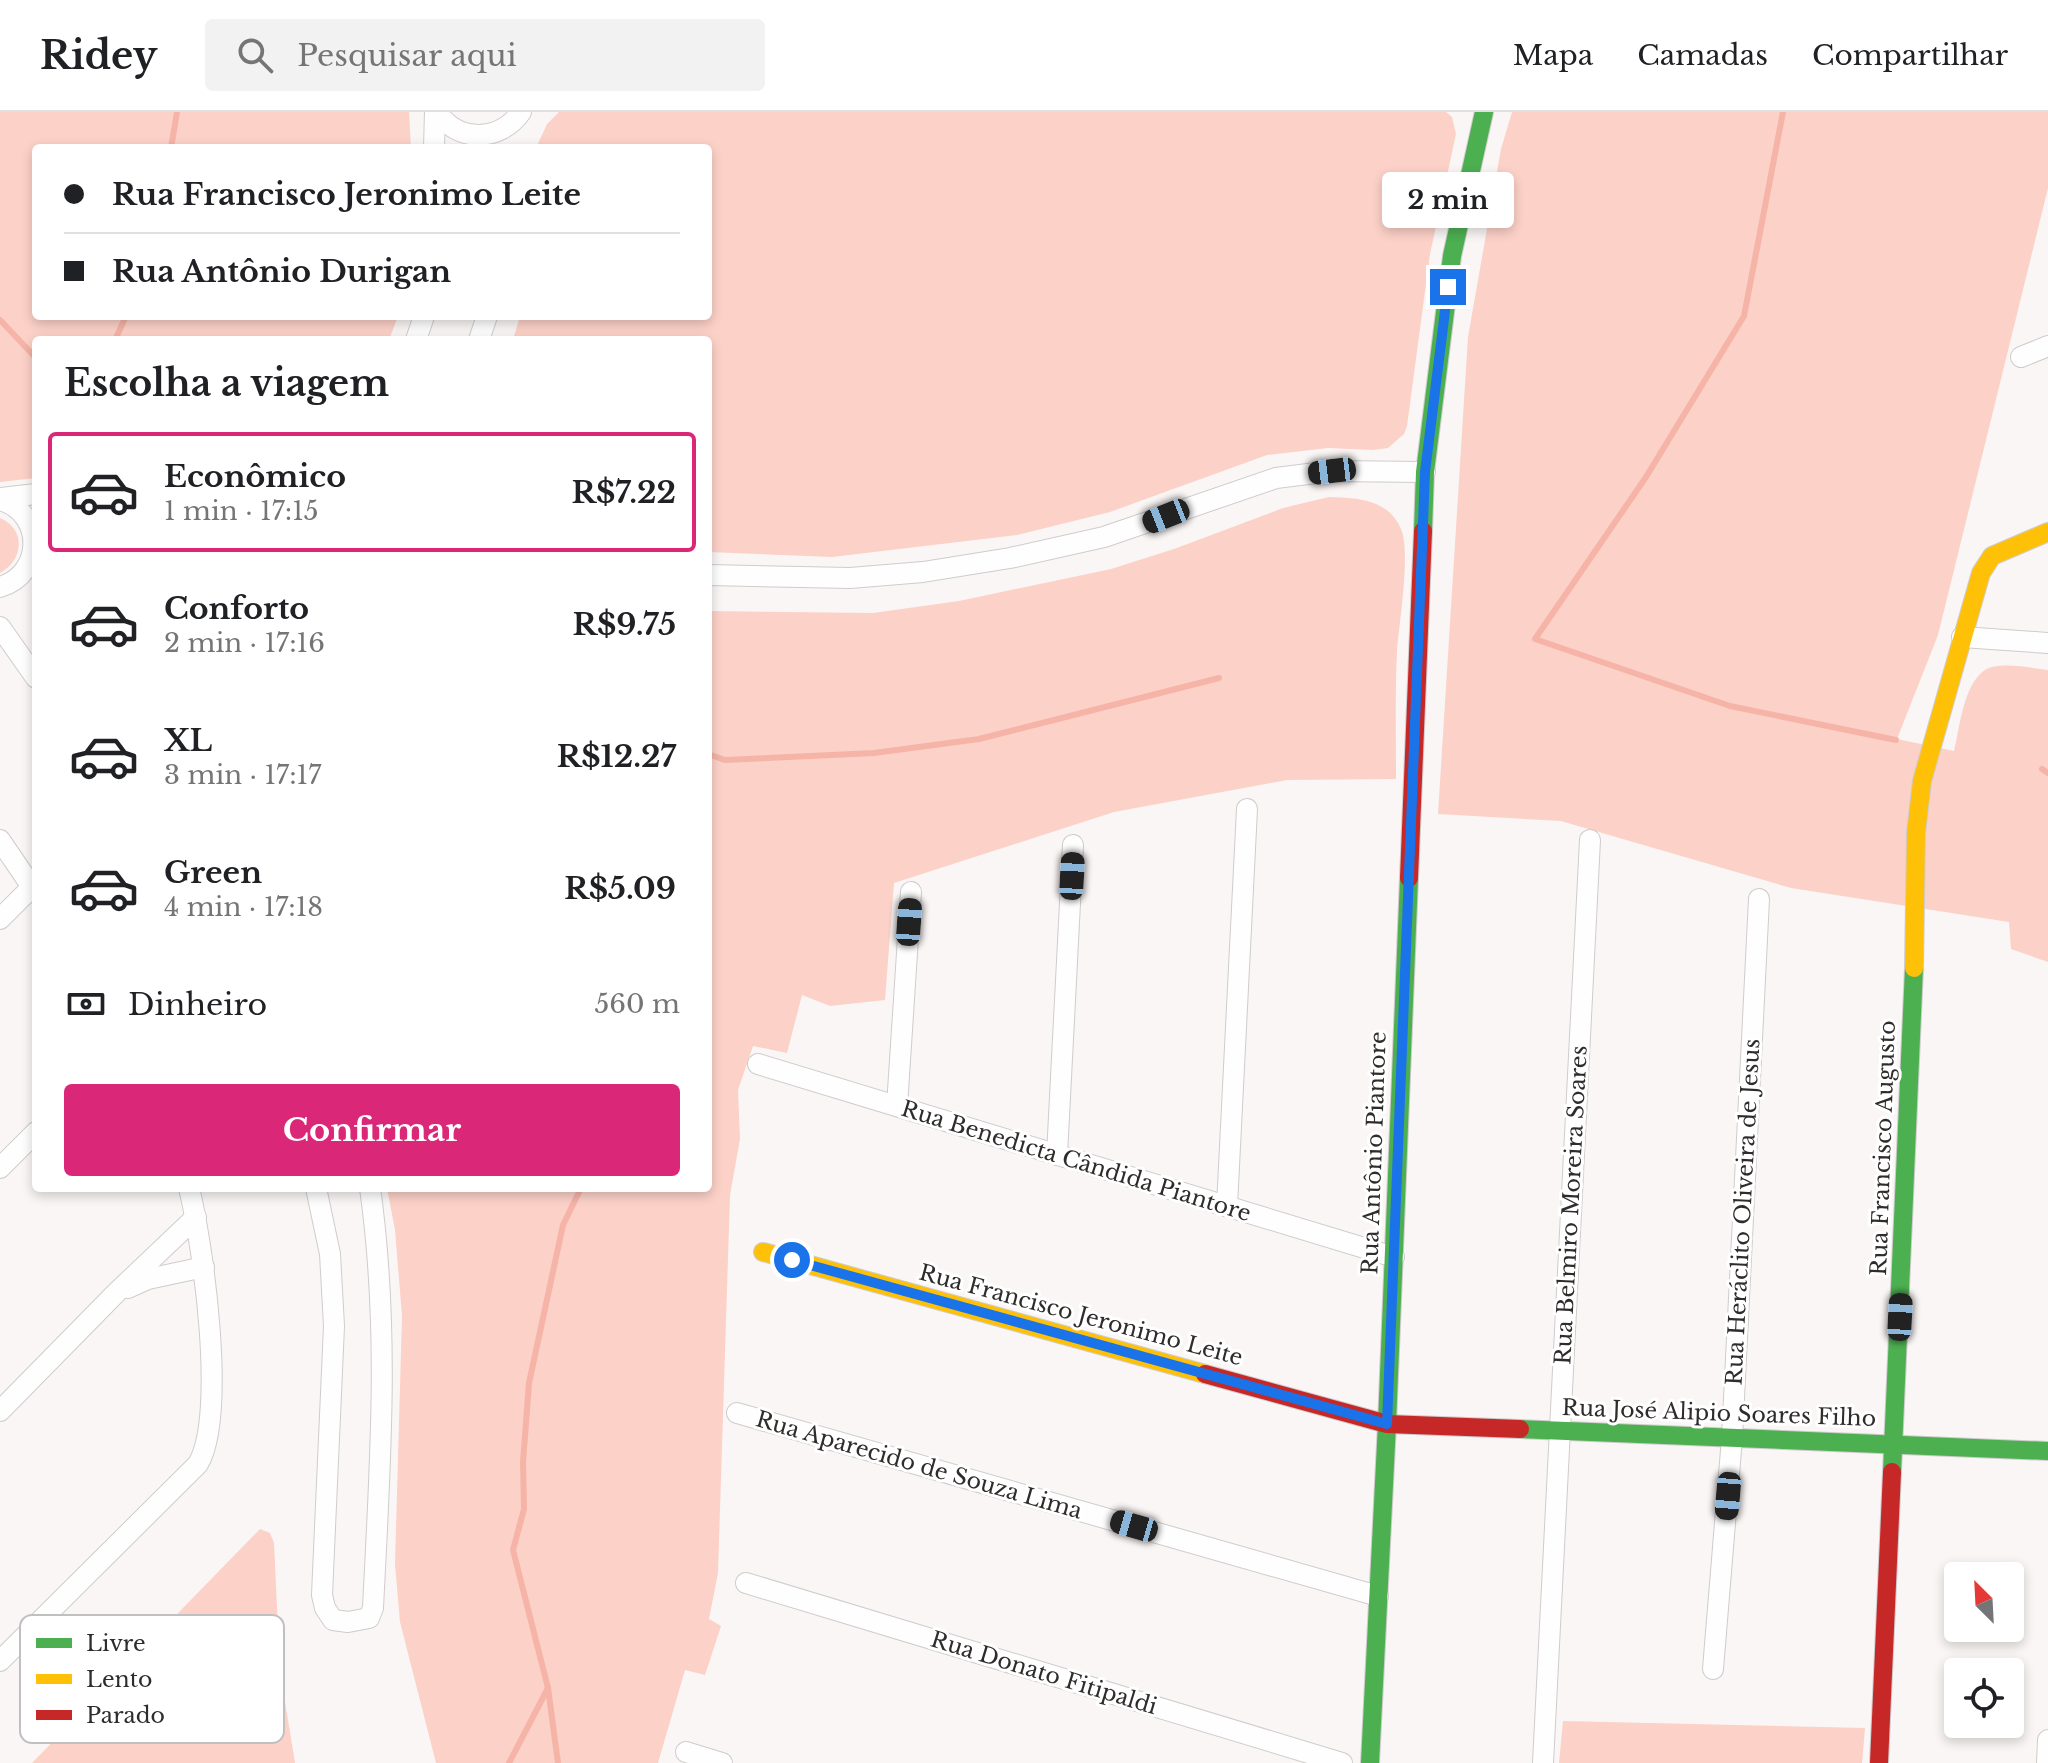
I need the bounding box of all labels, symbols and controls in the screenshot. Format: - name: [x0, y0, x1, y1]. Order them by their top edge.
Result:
- search box: [205, 19, 765, 91]
- text: Ridey: [40, 32, 157, 79]
- icon: search: [233, 33, 277, 77]
- text: Pesquisar aqui: [297, 37, 517, 74]
- text: Mapa: [1513, 38, 1593, 73]
- text: Camadas: [1637, 38, 1768, 73]
- text: Compartilhar: [1812, 38, 2008, 73]
- callout: 2 min: [1382, 171, 1514, 227]
- text: Rua Francisco Jeronimo Leite: [112, 176, 581, 213]
- text: 2 min: [1408, 184, 1488, 216]
- text: Rua Antônio Durigan: [112, 253, 451, 290]
- route end: [1430, 269, 1466, 305]
- text: Escolha a viagem: [64, 361, 389, 406]
- icon: car: [68, 456, 140, 528]
- car: [1307, 456, 1357, 486]
- text: Econômico: [164, 458, 346, 495]
- text: R$7.22: [572, 474, 676, 511]
- text: 1 min · 17:15: [164, 495, 319, 527]
- car: [1139, 496, 1193, 536]
- icon: car: [68, 588, 140, 660]
- text: Conforto: [164, 590, 309, 627]
- text: R$9.75: [572, 606, 676, 643]
- text: 2 min · 17:16: [164, 627, 325, 659]
- icon: car: [68, 720, 140, 792]
- text: XL: [164, 722, 212, 759]
- text: R$12.27: [557, 738, 676, 775]
- text: 3 min · 17:17: [164, 759, 321, 791]
- car: [1059, 851, 1085, 901]
- icon: car: [68, 852, 140, 924]
- text: Green: [164, 854, 262, 891]
- text: R$5.09: [564, 870, 676, 907]
- text: 4 min · 17:18: [164, 891, 323, 923]
- car: [895, 897, 923, 947]
- icon: cash: [64, 982, 108, 1026]
- text: Dinheiro: [128, 986, 267, 1023]
- text: 560 m: [595, 988, 680, 1020]
- street label: Rua Francisco Augusto: [1865, 1020, 1901, 1276]
- street label: Rua Antônio Piantore: [1356, 1031, 1392, 1275]
- street label: Rua Heráclito Oliveira de Jesus: [1720, 1038, 1766, 1386]
- street label: Rua Belmiro Moreira Soares: [1549, 1045, 1593, 1365]
- button: Confirmar: [64, 1084, 680, 1176]
- street label: Rua Benedicta Cândida Piantore: [898, 1095, 1254, 1227]
- route start: [774, 1242, 810, 1278]
- street label: Rua Francisco Jeronimo Leite: [916, 1259, 1246, 1371]
- car: [1887, 1292, 1913, 1342]
- street label: Rua José Alipio Soares Filho: [1561, 1394, 1877, 1432]
- street label: Rua Aparecido de Souza Lima: [753, 1405, 1086, 1525]
- car: [1714, 1471, 1742, 1521]
- car: [1108, 1508, 1160, 1544]
- north arrow: [1944, 1562, 2024, 1642]
- map controls: [1944, 1562, 2024, 1738]
- legend: [20, 1615, 284, 1743]
- street label: Rua Donato Fitipaldi: [928, 1626, 1161, 1720]
- text: Livre: [86, 1630, 146, 1657]
- button: locate: [1944, 1658, 2024, 1738]
- text: Lento: [86, 1666, 152, 1693]
- text: Parado: [86, 1702, 165, 1729]

